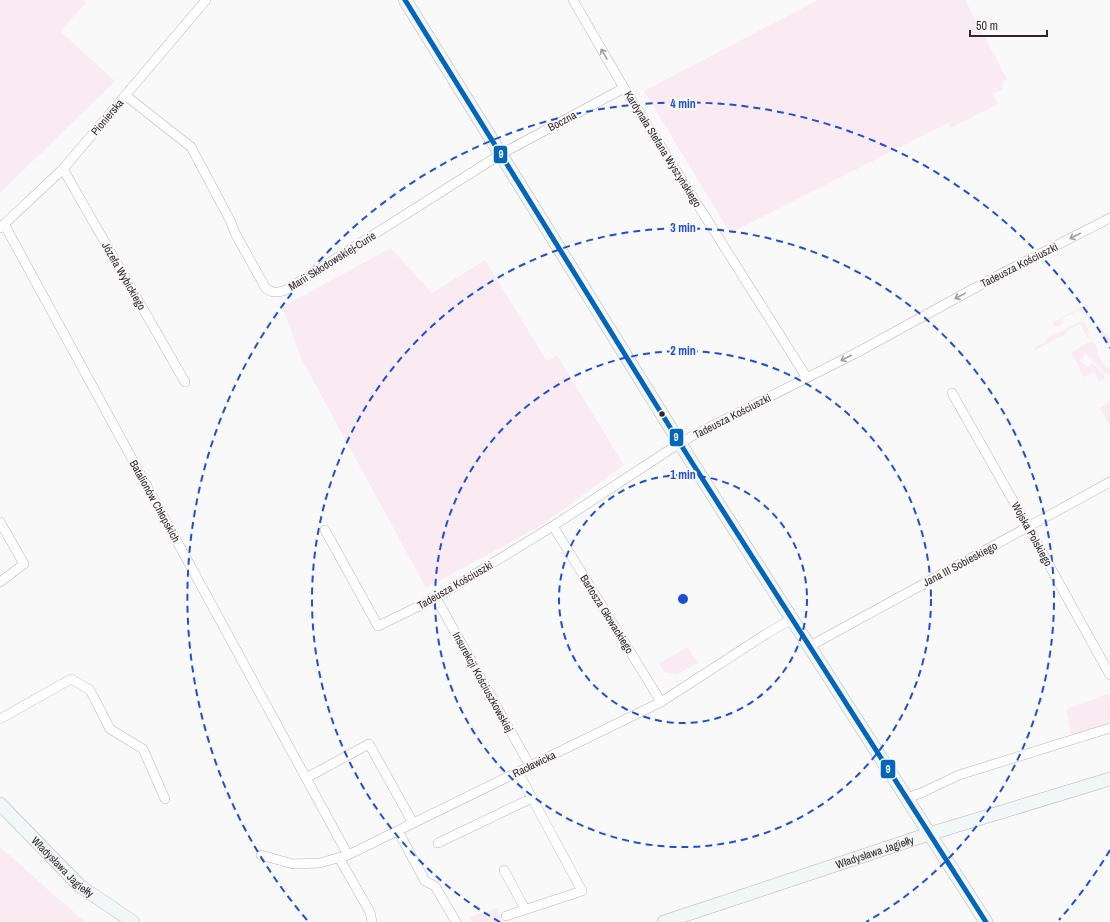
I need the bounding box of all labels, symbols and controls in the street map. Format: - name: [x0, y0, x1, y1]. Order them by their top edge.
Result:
- scale bar: [970, 12, 1047, 38]
- text: 50 m: [976, 18, 998, 34]
- one-way arrow: [600, 48, 608, 60]
- street label: Kardynała Stefana Wyszyńskiego: [621, 88, 705, 210]
- street label: Pionierska: [88, 96, 126, 138]
- text: 4 min: [670, 96, 696, 112]
- street label: Boczna: [545, 108, 579, 134]
- line badge: 9: [493, 145, 508, 164]
- text: 9: [498, 147, 504, 161]
- text: 3 min: [670, 220, 696, 236]
- street label: Marii Skłodowskiej-Curie: [286, 228, 378, 294]
- one-way arrow: [1070, 233, 1082, 240]
- street label: Tadeusza Kościuszki: [978, 239, 1060, 291]
- street label: Józefa Wybickiego: [99, 240, 149, 312]
- one-way arrow: [954, 293, 966, 301]
- text: 2 min: [670, 343, 696, 359]
- one-way arrow: [840, 355, 852, 362]
- street label: Tadeusza Kościuszki: [691, 390, 773, 442]
- unlabelled marker: [657, 409, 667, 419]
- line badge: 9: [669, 428, 684, 447]
- text: 9: [673, 430, 679, 444]
- street label: Batalionów Chłopskich: [127, 457, 183, 545]
- text: 1 min: [670, 467, 696, 483]
- street label: Wojska Polskiego: [1009, 499, 1055, 569]
- street label: Jana III Sobieskiego: [920, 539, 1000, 589]
- street label: Tadeusza Kościuszki: [415, 558, 495, 612]
- street label: Bartosza Głowackiego: [577, 572, 637, 656]
- centre of rings: [676, 592, 690, 606]
- street label: Insurekcji Kościuszkowskiej: [450, 629, 516, 735]
- street label: Racławicka: [510, 748, 558, 780]
- line badge: 9: [880, 759, 896, 779]
- text: 9: [885, 762, 891, 776]
- street label: Władysława Jagiełły: [834, 832, 916, 872]
- street label: Władysława Jagiełły: [29, 834, 97, 901]

